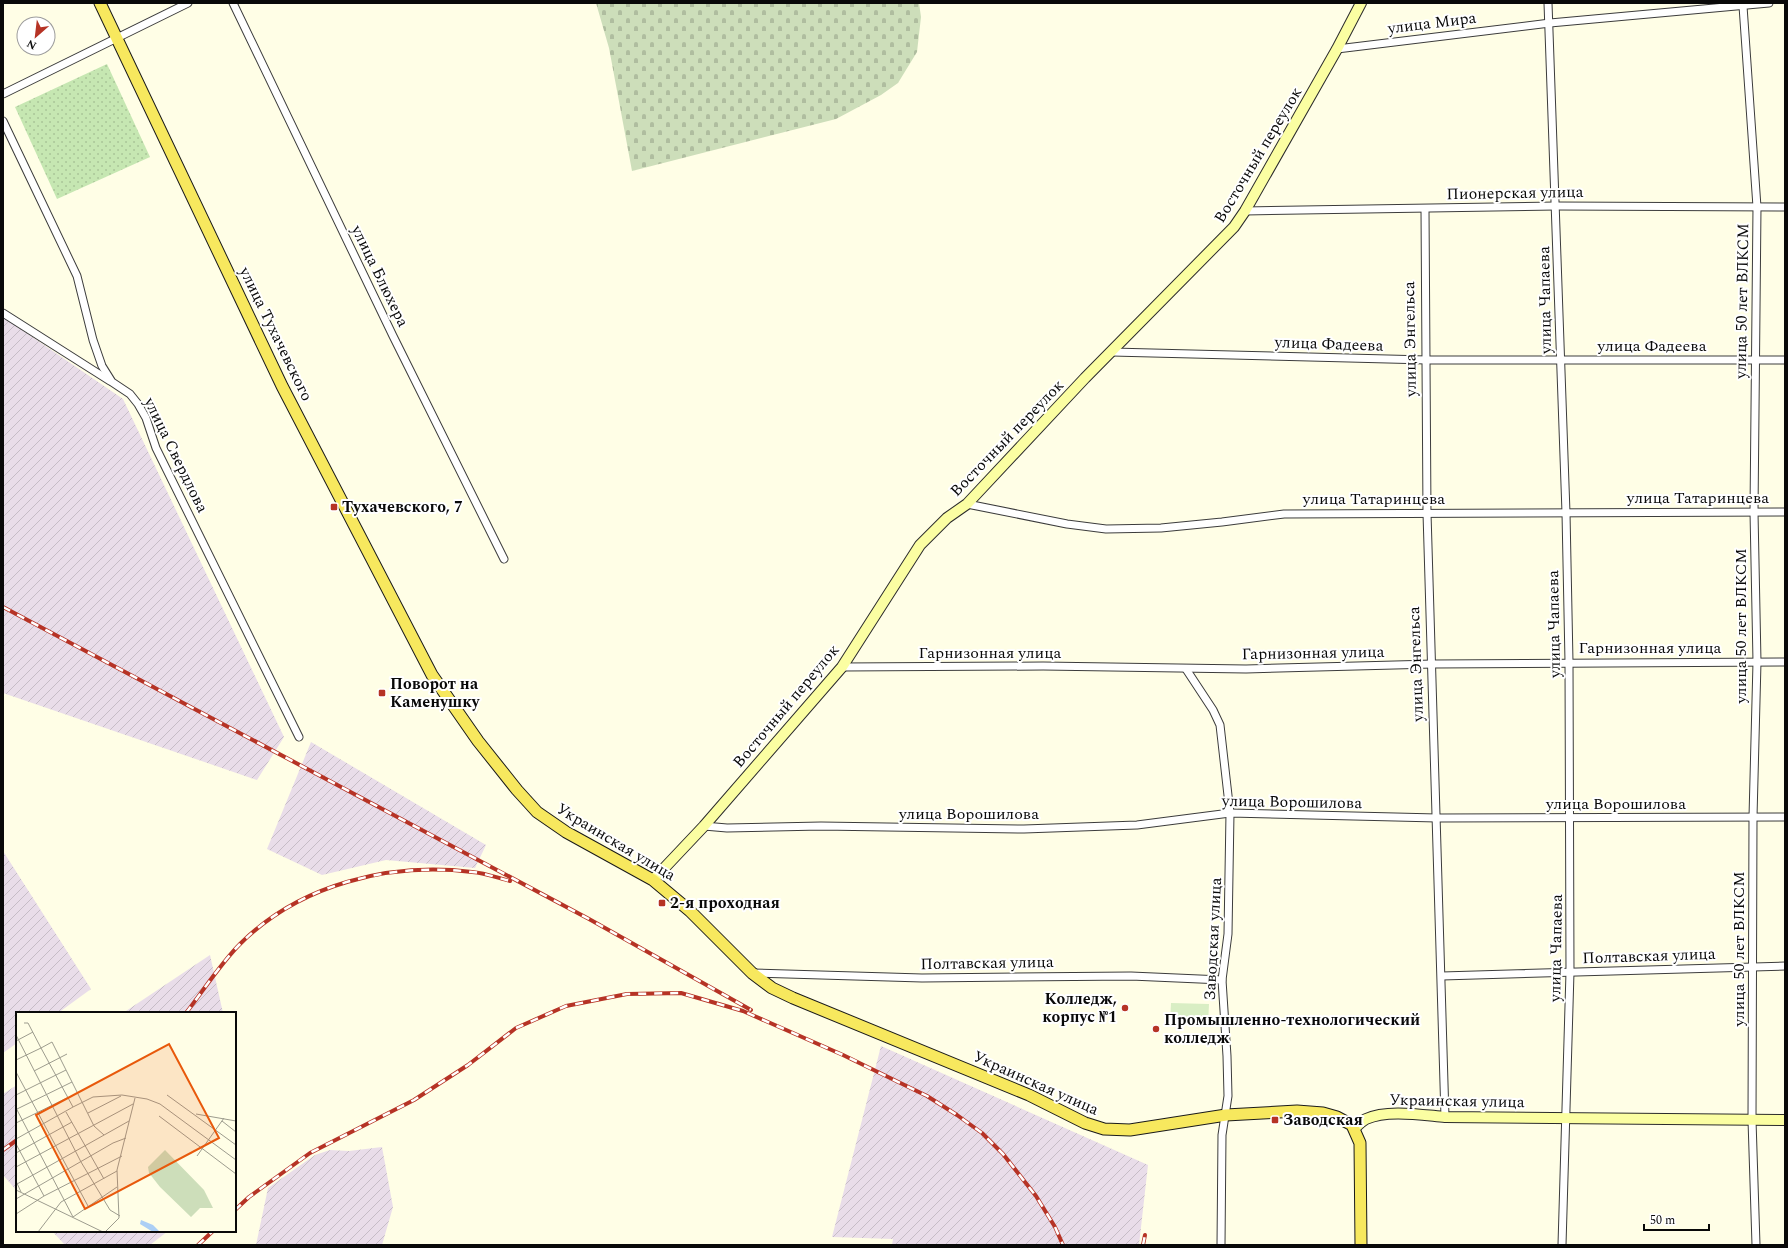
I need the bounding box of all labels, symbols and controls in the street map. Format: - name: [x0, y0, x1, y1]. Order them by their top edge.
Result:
- street label: улица Мира: [1385, 6, 1478, 40]
- north arrow: [16, 16, 56, 56]
- text: N: [24, 35, 39, 54]
- street label: Восточный переулок: [1208, 82, 1308, 228]
- street label: Пионерская улица: [1446, 180, 1584, 206]
- street label: улица Блюхера: [345, 220, 415, 331]
- street label: улица 50 лет ВЛКСМ: [1729, 223, 1755, 380]
- street label: улица Чапаева: [1532, 246, 1558, 355]
- street label: улица Тухачевского: [233, 262, 319, 405]
- street label: улица Энгельса: [1397, 281, 1423, 398]
- street label: улица Фадеева: [1273, 330, 1384, 358]
- street label: улица Фадеева: [1597, 334, 1707, 358]
- street label: Восточный переулок: [945, 374, 1069, 502]
- street label: улица Свердлова: [137, 392, 214, 517]
- street label: улица Татаринцева: [1626, 486, 1769, 510]
- street label: улица Татаринцева: [1302, 487, 1445, 511]
- place label: Тухачевского, 7: [342, 495, 463, 519]
- marker: Тухачевского, 7: [329, 502, 339, 512]
- street label: улица 50 лет ВЛКСМ: [1729, 548, 1753, 705]
- street label: улица Чапаева: [1541, 570, 1567, 679]
- street label: улица Энгельса: [1402, 606, 1430, 723]
- street label: Гарнизонная улица: [1579, 636, 1722, 660]
- street label: Восточный переулок: [727, 639, 845, 773]
- street label: Гарнизонная улица: [1241, 640, 1385, 666]
- street label: Гарнизонная улица: [919, 641, 1062, 665]
- place label: Поворот на Каменушку: [390, 672, 481, 714]
- marker: Поворот на Каменушку: [377, 688, 387, 698]
- street label: улица Ворошилова: [1221, 789, 1362, 815]
- street label: улица Ворошилова: [1545, 792, 1686, 816]
- street label: Украинская улица: [552, 797, 680, 887]
- street label: улица Ворошилова: [898, 802, 1039, 826]
- street label: улица 50 лет ВЛКСМ: [1727, 871, 1751, 1028]
- street label: Заводская улица: [1198, 877, 1228, 1001]
- place label: 2-я проходная: [670, 891, 780, 915]
- street label: улица Чапаева: [1543, 894, 1569, 1003]
- marker: 2-я проходная: [657, 898, 667, 908]
- street label: Полтавская улица: [1582, 942, 1716, 970]
- street label: Полтавская улица: [920, 950, 1054, 976]
- place label: Колледж, корпус №1: [1042, 987, 1117, 1029]
- marker: Колледж, корпус №1: [1120, 1003, 1130, 1013]
- place label: Промышленно-технологический колледж: [1164, 1008, 1420, 1050]
- inset map: [16, 1012, 236, 1232]
- marker: Промышленно-технологический колледж: [1151, 1024, 1161, 1034]
- street label: Украинская улица: [969, 1045, 1103, 1122]
- street label: Украинская улица: [1389, 1088, 1525, 1114]
- place label: Заводская: [1283, 1108, 1363, 1132]
- marker: Заводская: [1270, 1115, 1280, 1125]
- scale bar: [1644, 1206, 1709, 1232]
- text: 50 m: [1650, 1211, 1675, 1230]

